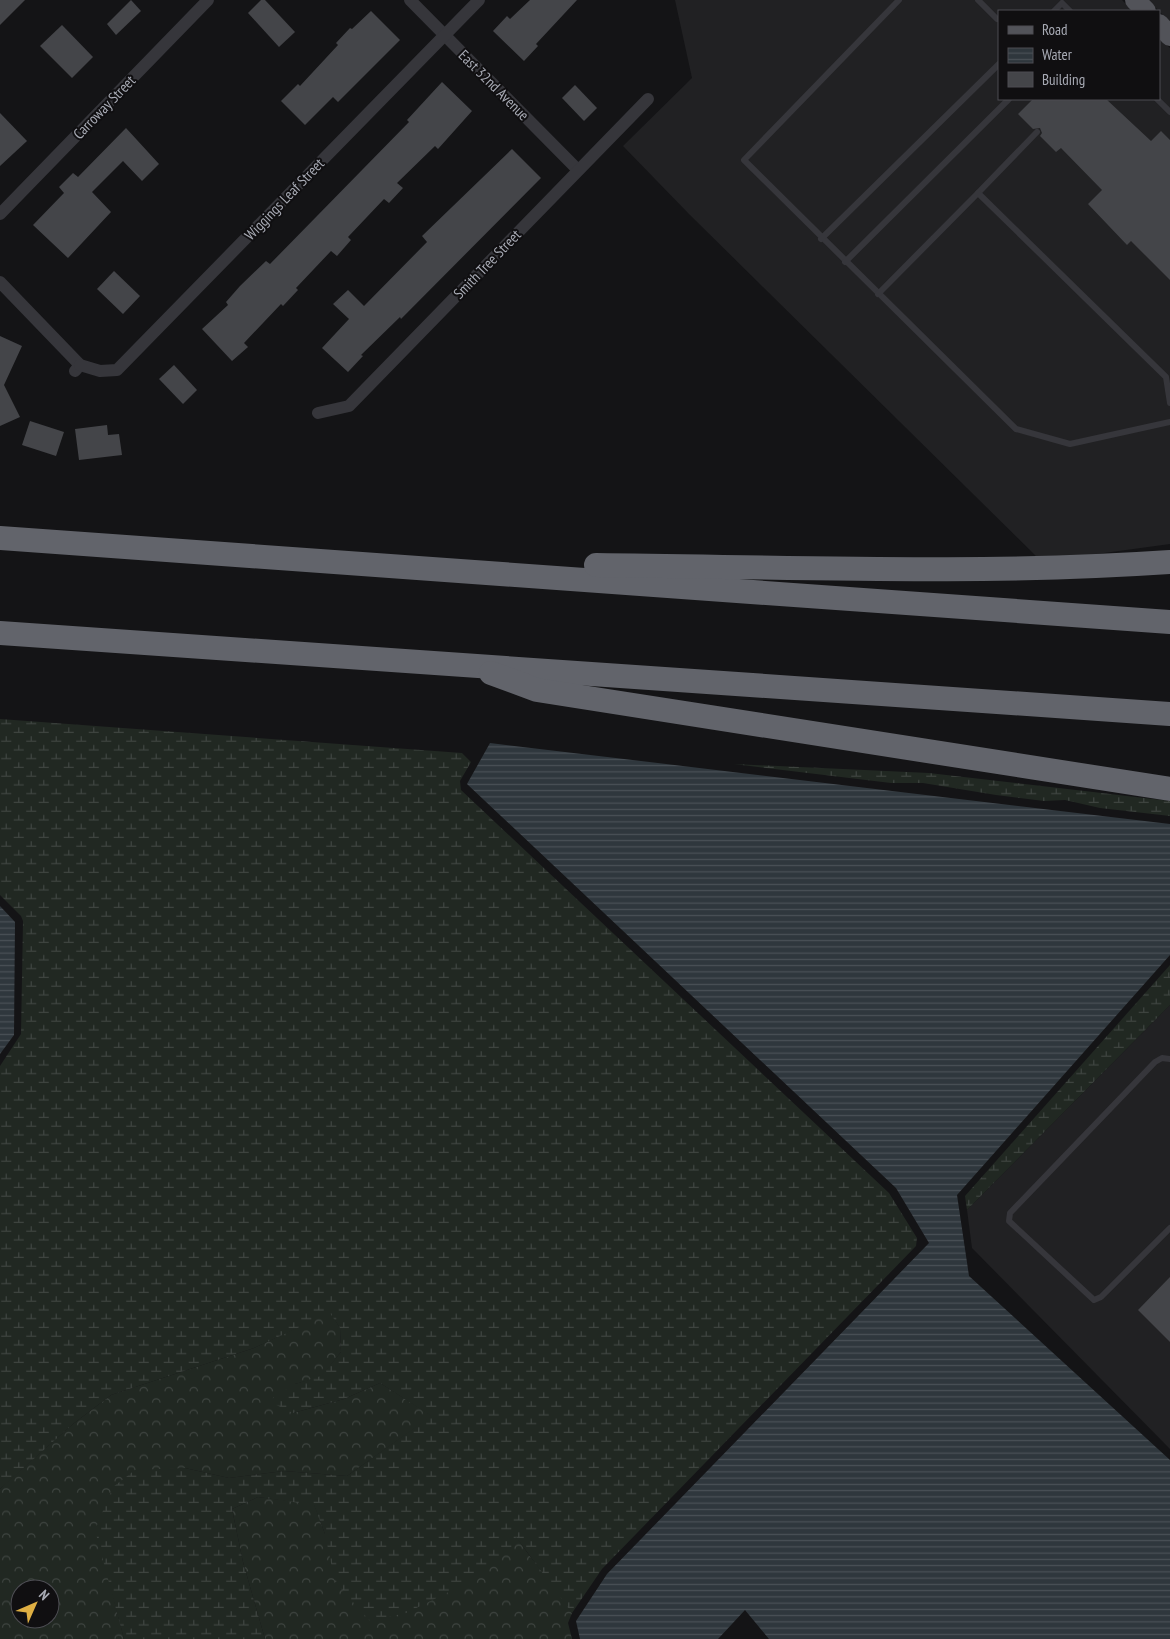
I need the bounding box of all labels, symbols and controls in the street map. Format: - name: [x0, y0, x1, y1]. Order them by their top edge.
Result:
- legend: [998, 10, 1160, 100]
- text: Road: [1042, 20, 1068, 39]
- text: Water: [1042, 45, 1073, 64]
- street label: East 32nd Avenue: [455, 46, 533, 124]
- text: Building: [1042, 70, 1085, 89]
- street label: Carroway Street: [69, 71, 139, 143]
- street label: Wiggings Leaf Street: [240, 154, 328, 244]
- street label: Smith Tree Street: [449, 225, 525, 303]
- north arrow: [10, 1579, 60, 1629]
- text: N: [35, 1586, 53, 1604]

